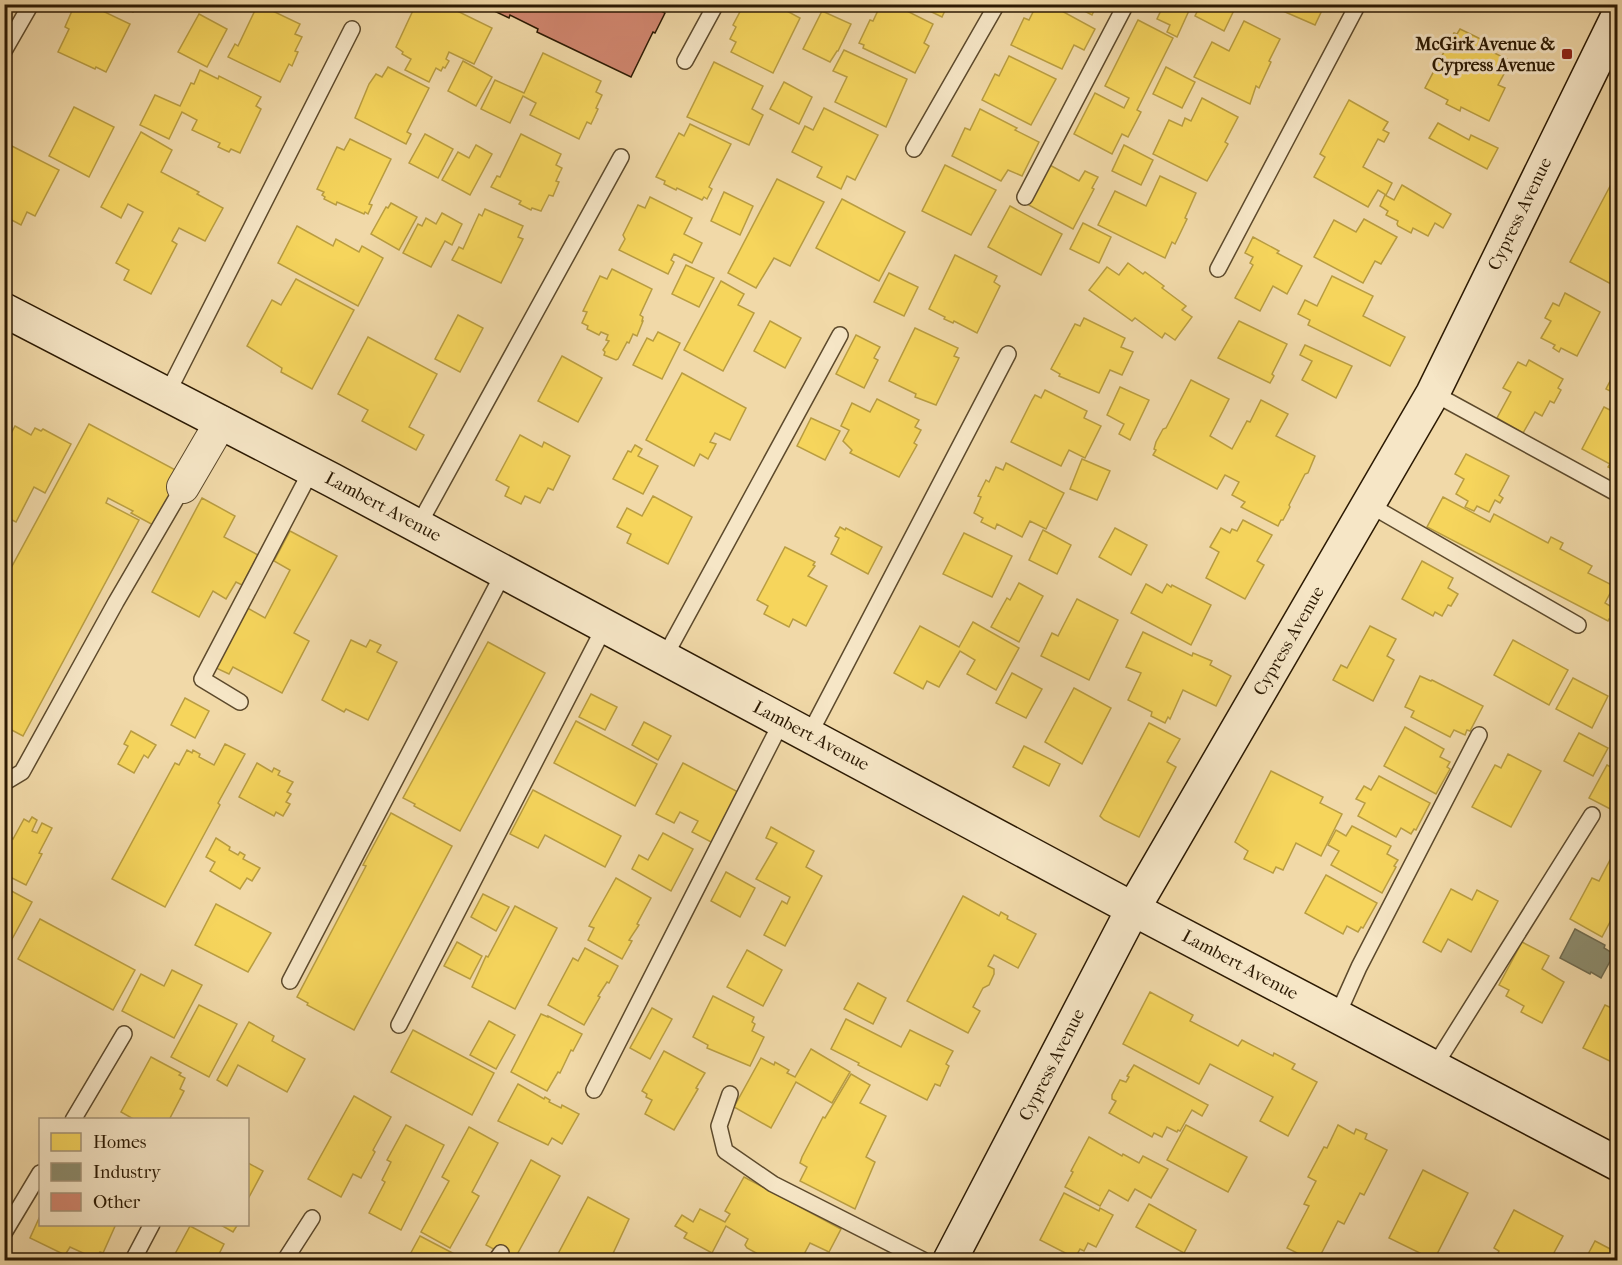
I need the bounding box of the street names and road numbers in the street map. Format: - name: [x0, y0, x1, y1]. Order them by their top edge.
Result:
- street label: Cypress Avenue: [1484, 154, 1556, 274]
- street label: Lambert Avenue: [321, 468, 445, 546]
- street label: Cypress Avenue: [1249, 582, 1329, 700]
- street label: Lambert Avenue: [749, 697, 873, 775]
- street label: Lambert Avenue: [1178, 926, 1302, 1004]
- street label: Cypress Avenue: [1015, 1005, 1089, 1125]

